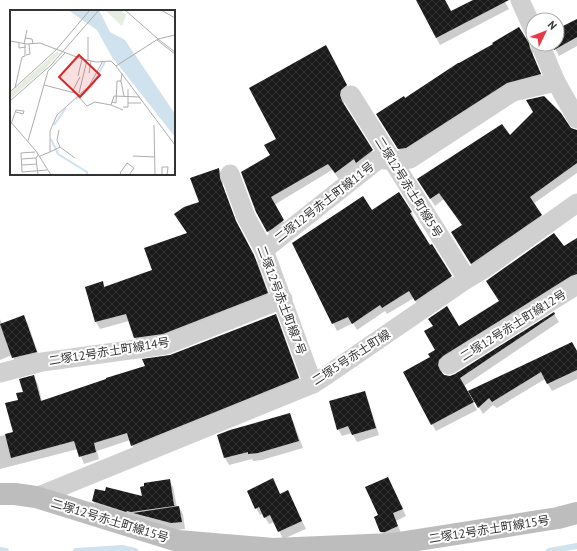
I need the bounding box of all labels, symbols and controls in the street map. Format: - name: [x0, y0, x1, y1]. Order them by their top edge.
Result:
- inset map: [10, 10, 175, 175]
- north arrow: [525, 12, 565, 52]
- text: N: [545, 18, 560, 33]
- street label: 二塚12号赤土町線5号: [372, 134, 446, 240]
- street label: 二塚12号赤土町線11号: [271, 158, 377, 246]
- street label: 二塚12号赤土町線7号: [254, 243, 310, 357]
- street label: 二塚12号赤土町線12号: [457, 286, 569, 364]
- street label: 二塚5号赤土町線: [309, 326, 393, 388]
- street label: 二塚12号赤土町線14号: [47, 334, 171, 368]
- street label: 二塚12号赤土町線15号: [49, 495, 171, 545]
- street label: 二塚12号赤土町線15号: [427, 512, 551, 546]

